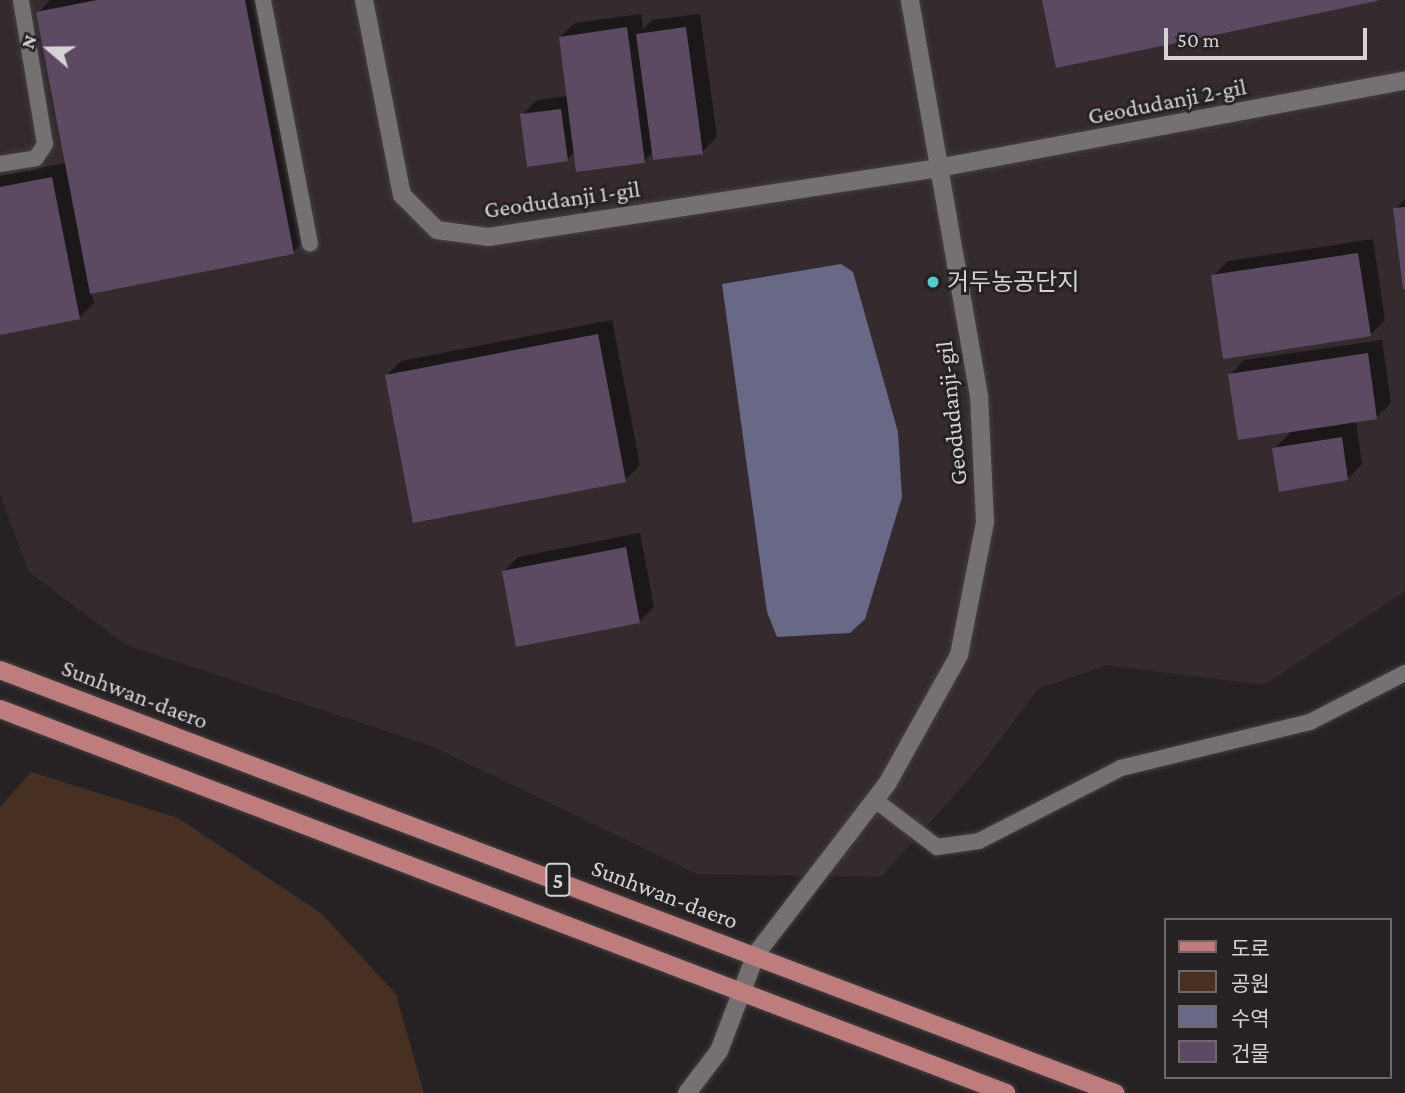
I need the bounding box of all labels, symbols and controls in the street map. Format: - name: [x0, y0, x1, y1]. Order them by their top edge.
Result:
- north arrow: [14, 14, 84, 84]
- scale bar: [1167, 14, 1370, 58]
- text: 50 m: [1177, 28, 1220, 52]
- text: N: [17, 32, 41, 51]
- street label: Geodudanji 2-gil: [1085, 72, 1249, 130]
- street label: Geodudanji 1-gil: [482, 174, 642, 224]
- place label: 거두농공단지: [947, 268, 1079, 296]
- marker: 거두농공단지: [925, 274, 941, 290]
- street label: Geodudanji-gil: [929, 340, 973, 486]
- street label: Sunhwan-daero: [58, 653, 212, 735]
- street label: Sunhwan-daero: [588, 853, 742, 935]
- road number: 5: [544, 860, 572, 900]
- legend: [1164, 918, 1391, 1079]
- text: 도로: [1231, 937, 1270, 961]
- text: 공원: [1231, 972, 1270, 996]
- text: 수역: [1231, 1007, 1270, 1031]
- text: 건물: [1231, 1042, 1270, 1066]

